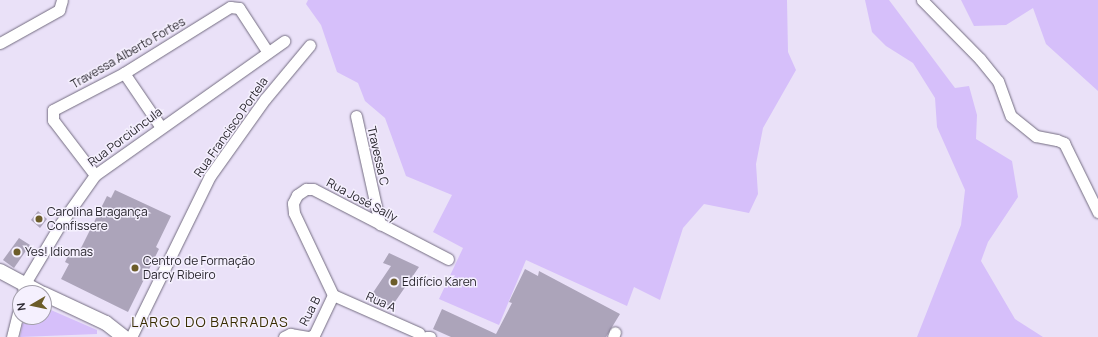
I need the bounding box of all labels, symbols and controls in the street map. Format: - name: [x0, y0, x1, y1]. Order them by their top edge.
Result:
- street label: Travessa Alberto Fortes: [68, 14, 188, 92]
- street label: Rua Francisco Portela: [191, 74, 271, 180]
- street label: Rua Porciúncula: [85, 104, 165, 170]
- street label: Travessa C: [364, 125, 392, 187]
- street label: Rua José Sally: [324, 175, 400, 225]
- place label: Carolina Bragança Confissere: [47, 205, 148, 233]
- marker: Carolina Bragança Confissere: [34, 214, 44, 224]
- place label: Yes! Idiomas: [25, 245, 93, 259]
- marker: Yes! Idiomas: [12, 247, 22, 257]
- place label: Centro de Formação Darcy Ribeiro: [143, 254, 255, 282]
- marker: Centro de Formação Darcy Ribeiro: [130, 263, 140, 273]
- place label: Edifício Karen: [402, 275, 477, 289]
- marker: Edifício Karen: [389, 277, 399, 287]
- north arrow: [12, 285, 52, 325]
- street label: Rua A: [364, 289, 398, 315]
- street label: Rua B: [297, 294, 323, 328]
- text: N: [13, 302, 29, 312]
- district label: LARGO DO BARRADAS: [131, 314, 289, 330]

